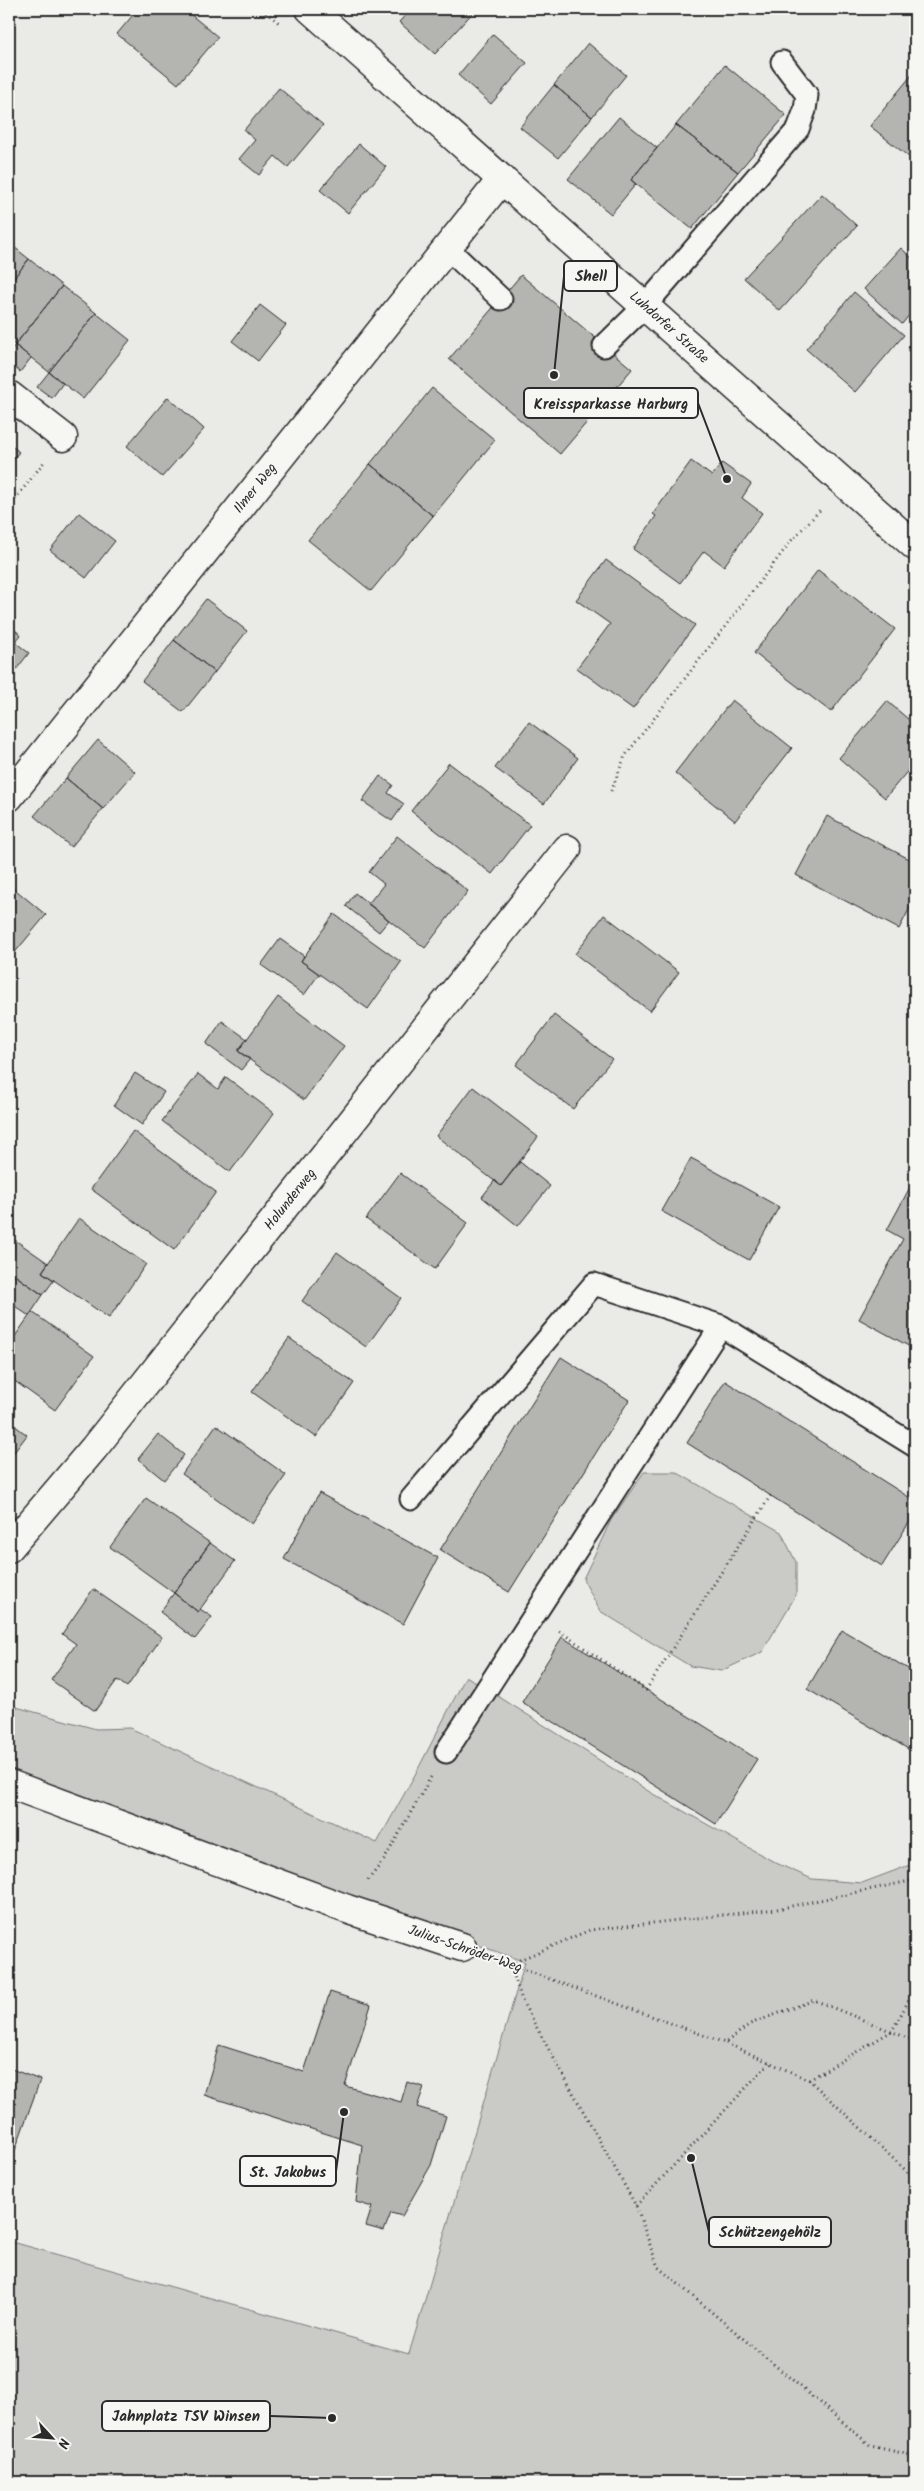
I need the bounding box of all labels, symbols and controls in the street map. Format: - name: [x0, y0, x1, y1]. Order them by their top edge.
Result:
- callout: Shell: [564, 261, 617, 291]
- text: Shell: [575, 265, 607, 289]
- street label: Luhdorfer Straße: [624, 286, 714, 370]
- callout: Kreissparkasse Harburg: [524, 388, 698, 418]
- text: Kreissparkasse Harburg: [534, 393, 688, 417]
- street label: Ilmer Weg: [228, 458, 282, 518]
- street label: Holunderweg: [259, 1164, 322, 1235]
- street label: Julius-Schröder-Weg: [405, 1919, 525, 1979]
- callout: St. Jakobus: [240, 2156, 336, 2186]
- text: St. Jakobus: [250, 2161, 326, 2185]
- callout: Schützengehölz: [709, 2217, 831, 2247]
- text: Schützengehölz: [719, 2221, 821, 2245]
- callout: Jahnplatz TSV Winsen: [102, 2401, 270, 2431]
- text: Jahnplatz TSV Winsen: [112, 2405, 260, 2429]
- north arrow: [28, 2414, 78, 2464]
- text: N: [51, 2434, 75, 2452]

